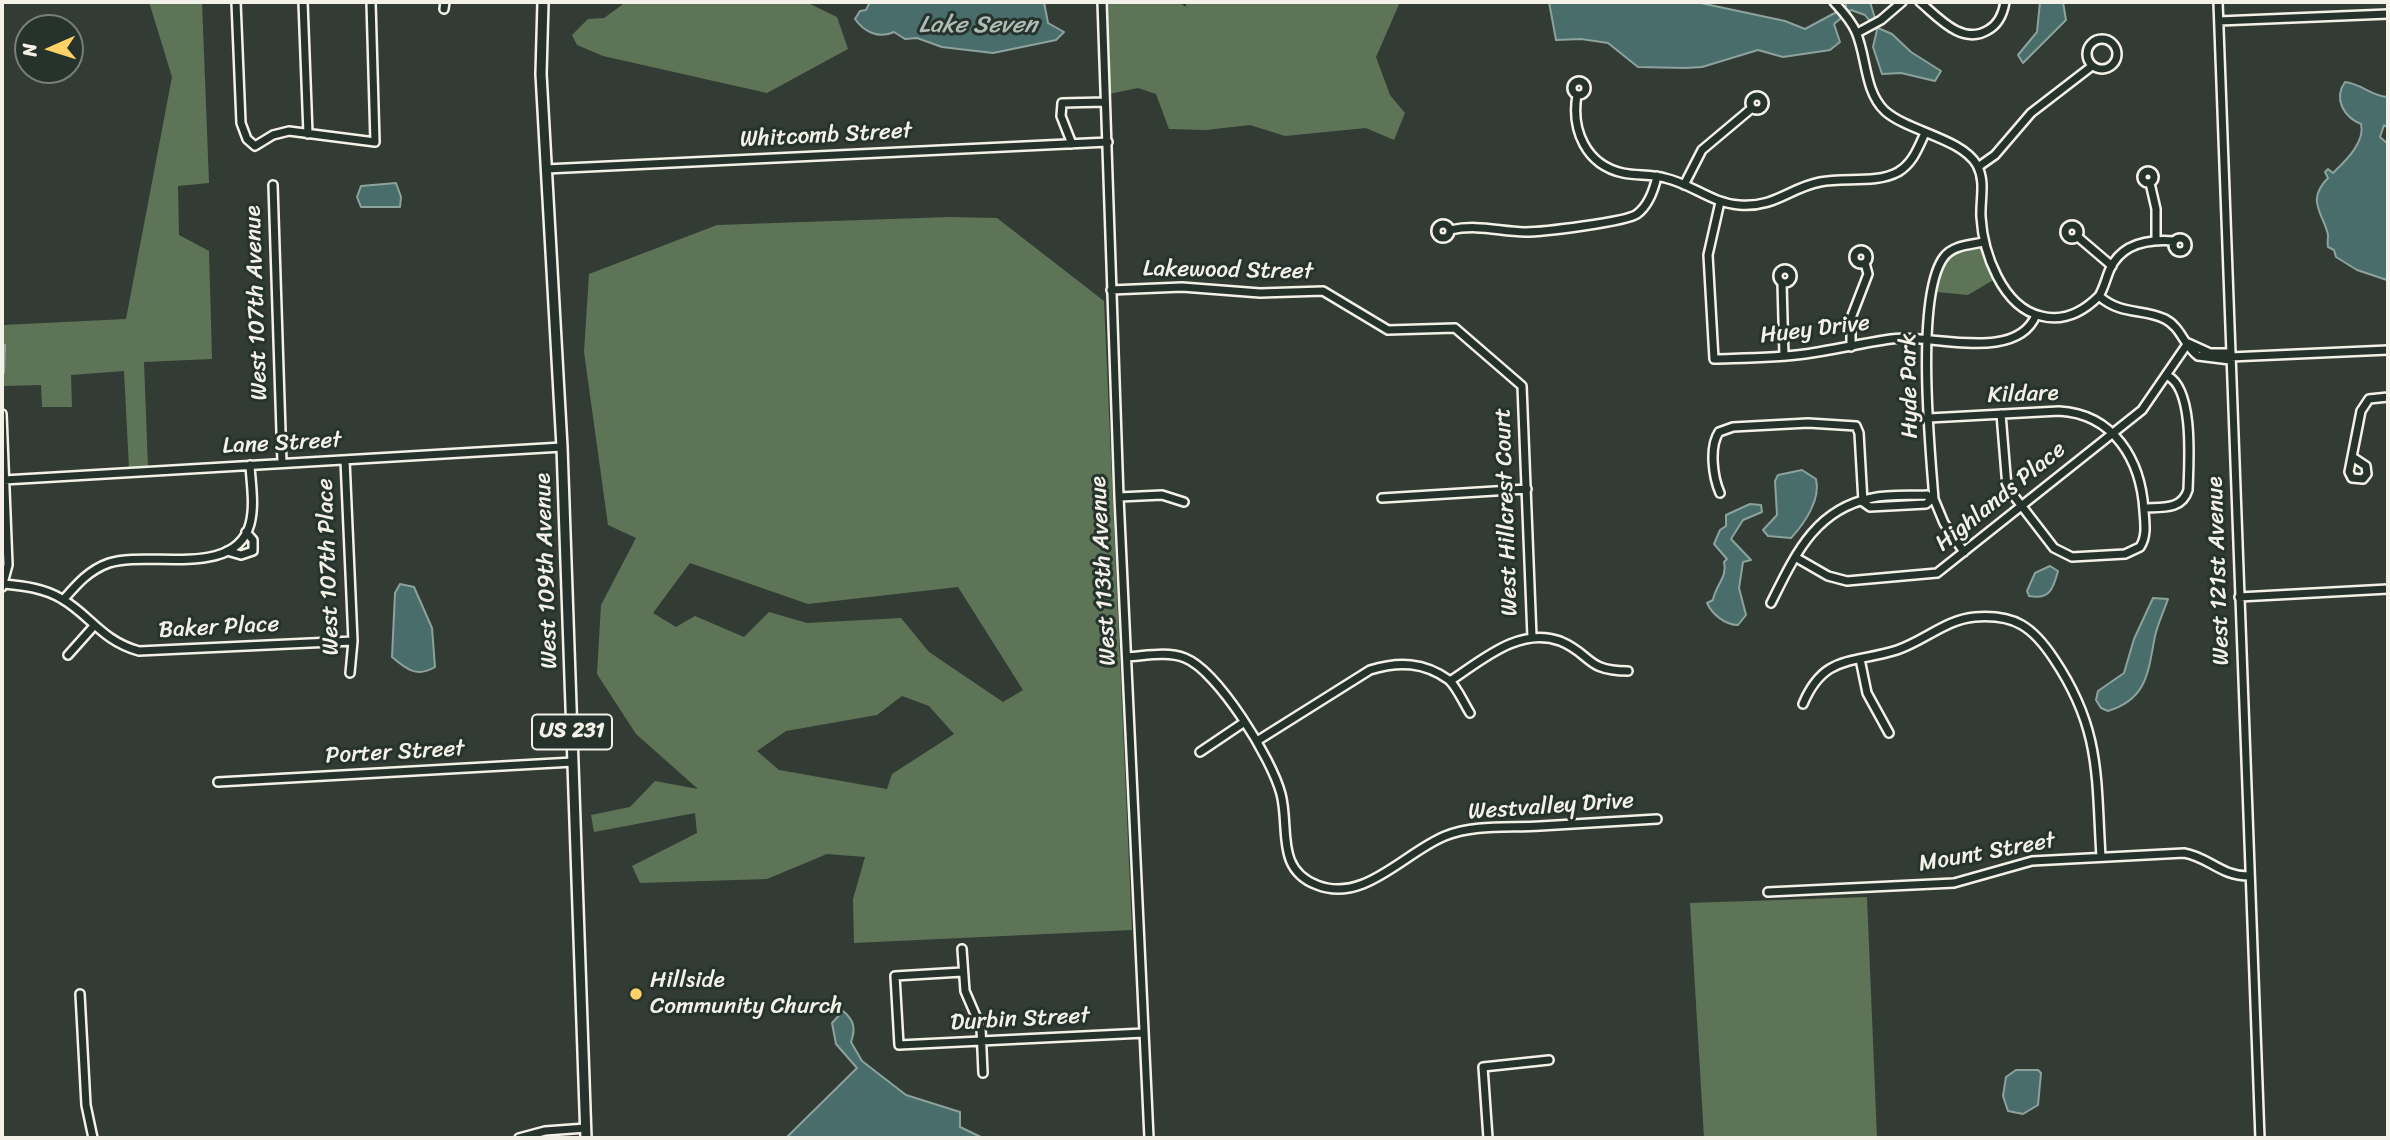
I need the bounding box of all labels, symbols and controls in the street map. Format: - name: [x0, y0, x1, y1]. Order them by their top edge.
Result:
- water label: Lake Seven: [919, 12, 1037, 40]
- north arrow: [14, 14, 84, 84]
- text: N: [13, 43, 46, 57]
- street label: Whitcomb Street: [739, 118, 913, 154]
- street label: West 107th Avenue: [240, 205, 274, 401]
- street label: Lakewood Street: [1143, 256, 1313, 286]
- street label: Huey Drive: [1759, 310, 1871, 350]
- street label: Hyde Park: [1895, 333, 1925, 439]
- street label: Kildare: [1987, 380, 2059, 410]
- street label: West Hillcrest Court: [1490, 407, 1524, 617]
- street label: Lane Street: [222, 427, 342, 461]
- street label: Highlands Place: [1930, 436, 2072, 558]
- street label: West 109th Avenue: [530, 472, 564, 670]
- street label: West 113th Avenue: [1085, 475, 1123, 667]
- street label: West 121st Avenue: [2202, 476, 2236, 666]
- street label: West 107th Place: [312, 478, 346, 656]
- street label: Baker Place: [158, 611, 280, 645]
- road number: US 231: [532, 714, 612, 750]
- street label: Porter Street: [325, 736, 465, 770]
- street label: Westvalley Drive: [1467, 787, 1635, 827]
- street label: Mount Street: [1917, 827, 2057, 879]
- place label: Hillside Community Church: [650, 967, 842, 1021]
- marker: Hillside Community Church: [628, 986, 644, 1002]
- street label: Durbin Street: [950, 1003, 1090, 1037]

